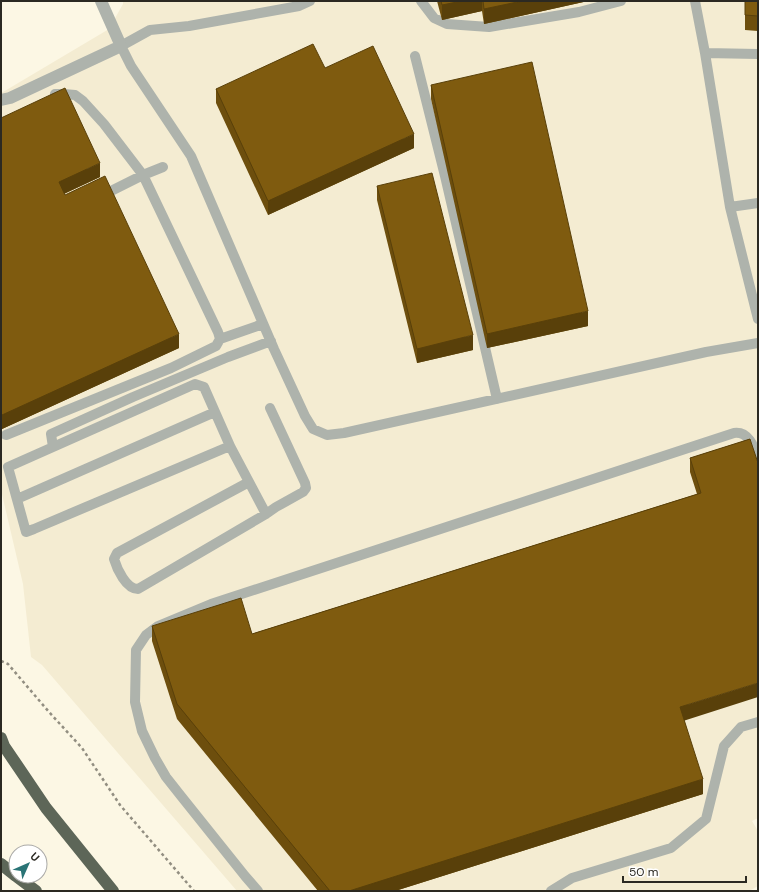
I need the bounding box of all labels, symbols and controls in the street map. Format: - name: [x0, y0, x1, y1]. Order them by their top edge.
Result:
- north arrow: [8, 844, 48, 884]
- text: U: [27, 849, 43, 865]
- scale bar: [623, 858, 746, 884]
- text: 50 m: [629, 864, 658, 880]

